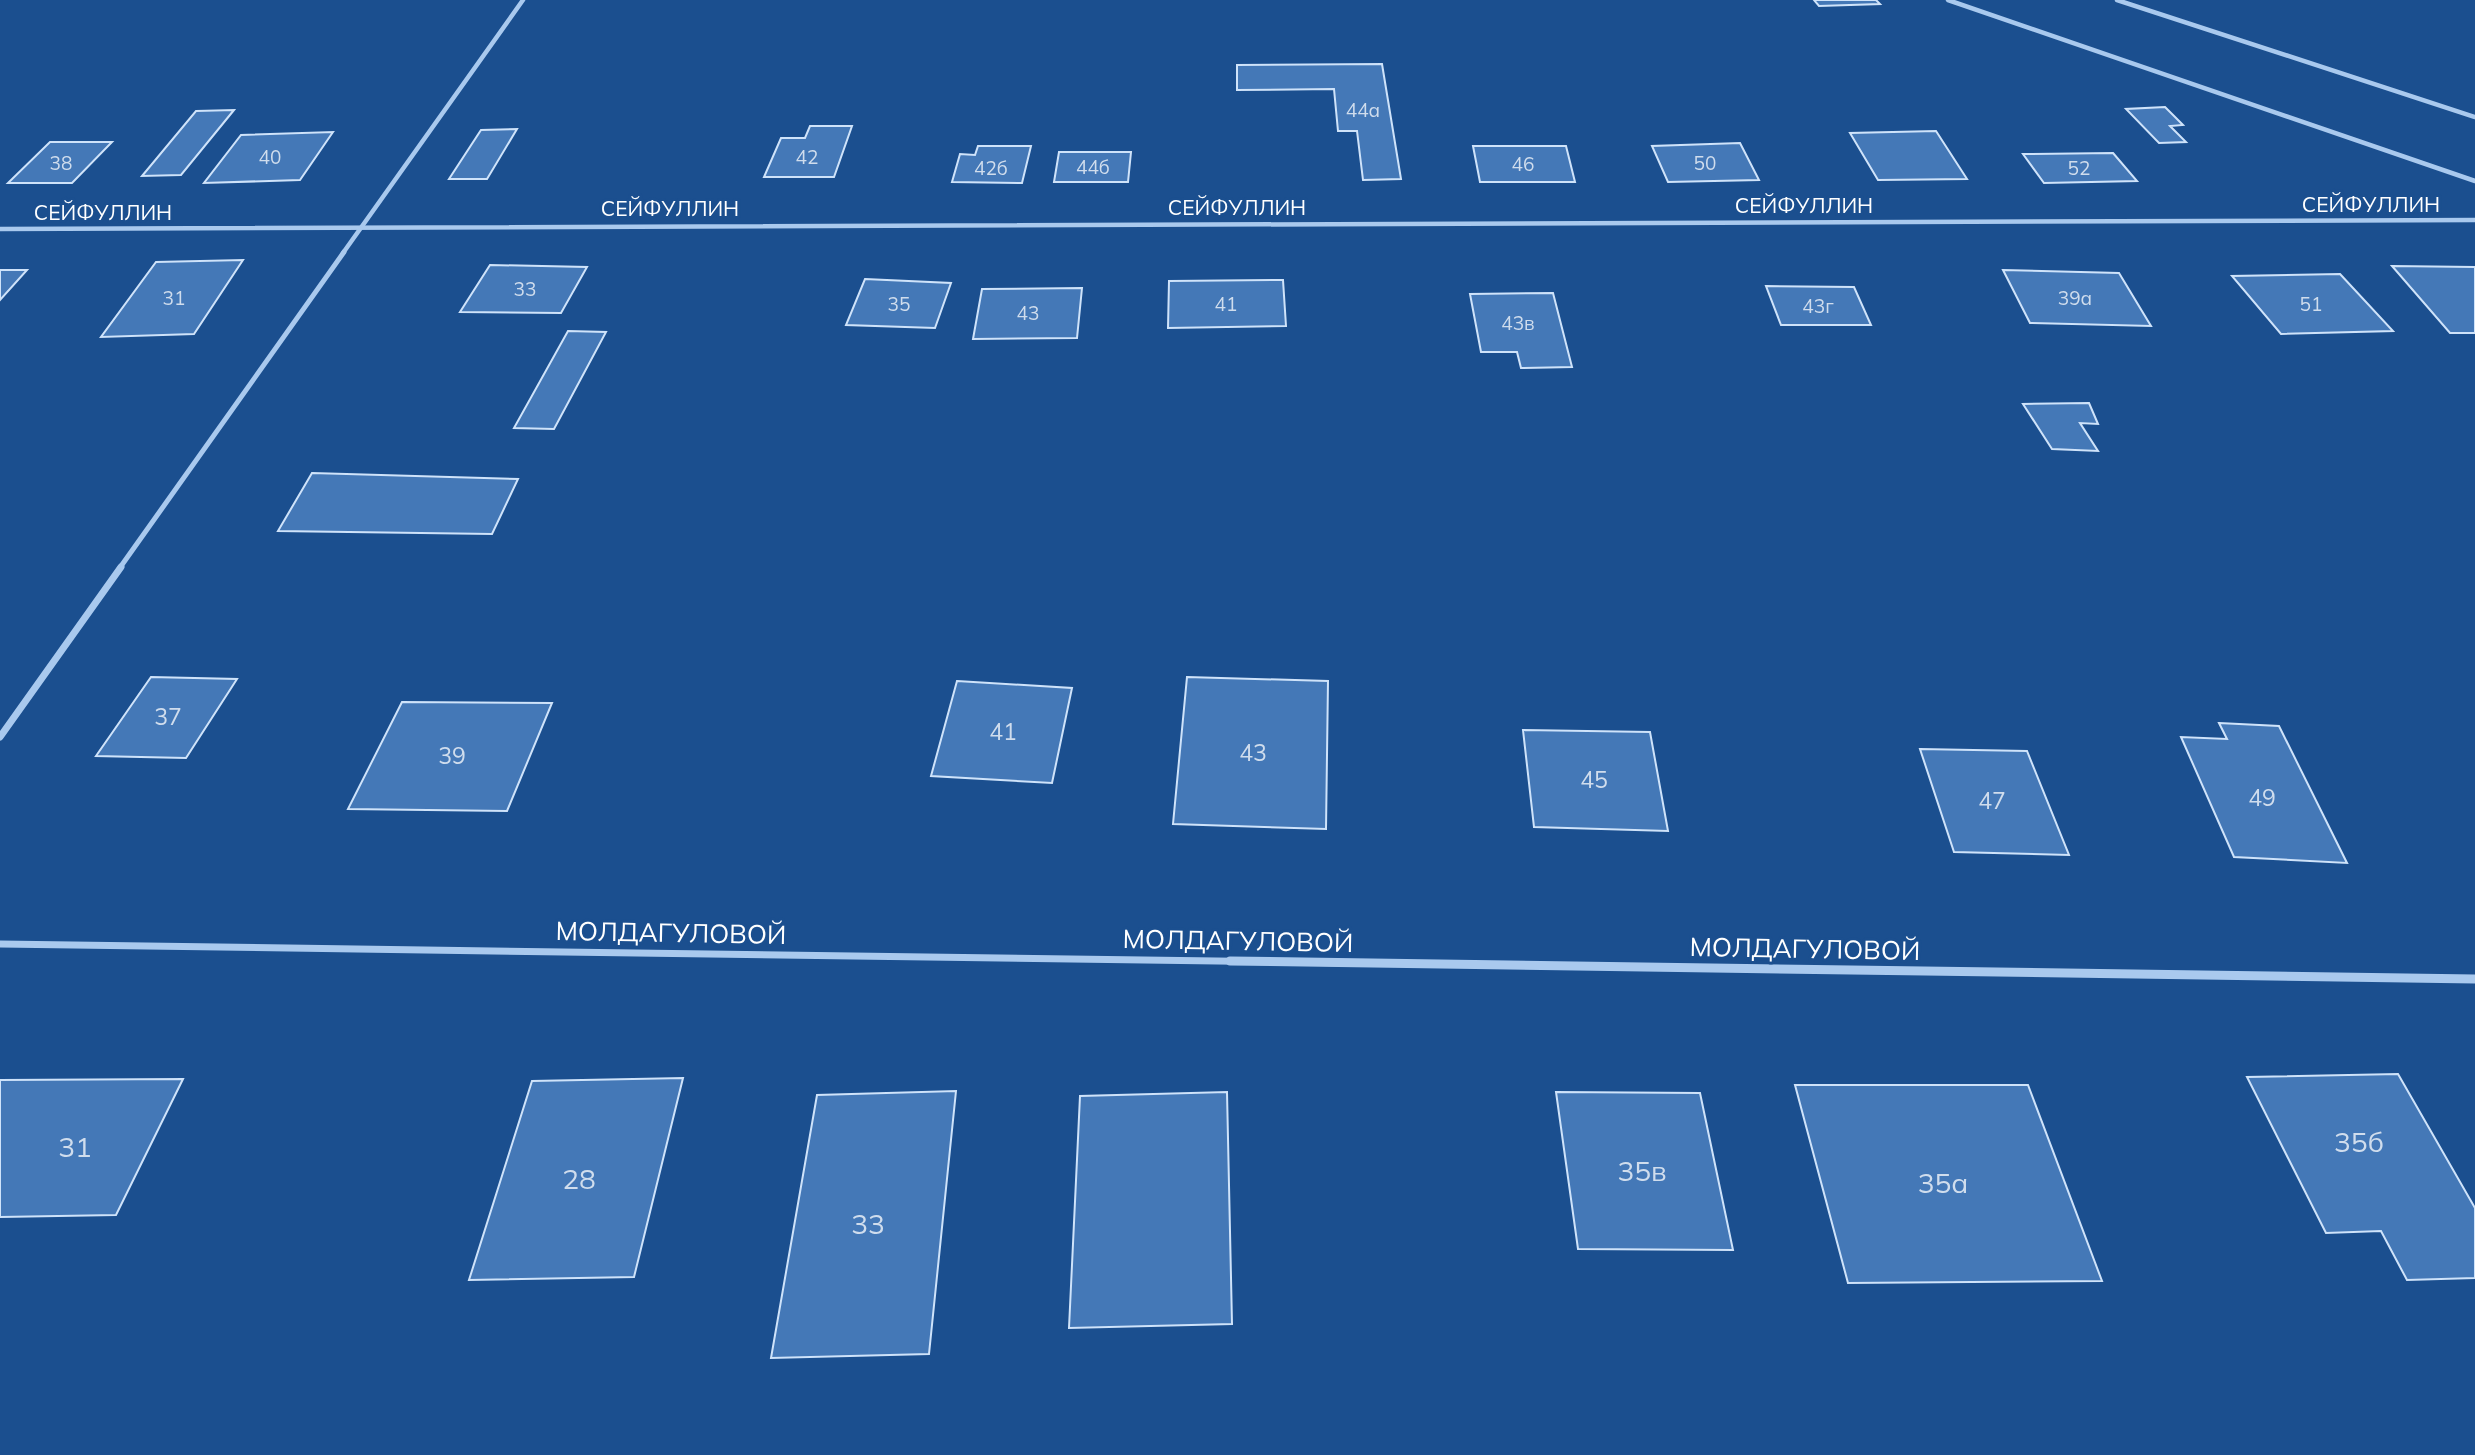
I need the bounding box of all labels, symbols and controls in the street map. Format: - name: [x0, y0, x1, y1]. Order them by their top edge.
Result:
- house number: 44а: [1346, 98, 1380, 122]
- house number: 40: [259, 145, 281, 169]
- house number: 42: [796, 145, 818, 169]
- house number: 38: [50, 151, 72, 175]
- house number: 50: [1694, 151, 1716, 175]
- house number: 46: [1512, 152, 1534, 176]
- house number: 44б: [1076, 155, 1110, 179]
- house number: 42б: [974, 156, 1008, 180]
- house number: 52: [2068, 156, 2090, 180]
- street label: СЕЙФУЛЛИН: [2302, 191, 2440, 217]
- street label: СЕЙФУЛЛИН: [1735, 192, 1873, 218]
- street label: СЕЙФУЛЛИН: [1168, 194, 1306, 220]
- street label: СЕЙФУЛЛИН: [601, 195, 739, 221]
- street label: СЕЙФУЛЛИН: [34, 199, 172, 225]
- house number: 33: [514, 277, 536, 301]
- house number: 31: [163, 286, 185, 310]
- house number: 39а: [2058, 286, 2092, 310]
- house number: 35: [888, 292, 910, 316]
- house number: 41: [1215, 292, 1237, 316]
- house number: 51: [2300, 292, 2322, 316]
- house number: 43г: [1802, 294, 1834, 318]
- house number: 43: [1017, 301, 1039, 325]
- house number: 43в: [1501, 311, 1535, 335]
- house number: 37: [154, 702, 182, 731]
- house number: 41: [989, 717, 1017, 746]
- house number: 43: [1239, 738, 1267, 767]
- house number: 39: [438, 741, 466, 770]
- house number: 45: [1580, 765, 1608, 794]
- house number: 49: [2248, 783, 2276, 812]
- house number: 47: [1978, 786, 2006, 815]
- street label: МОЛДАГУЛОВОЙ: [555, 914, 787, 951]
- street label: МОЛДАГУЛОВОЙ: [1122, 922, 1354, 959]
- street label: МОЛДАГУЛОВОЙ: [1689, 930, 1921, 967]
- house number: 35б: [2334, 1124, 2384, 1159]
- house number: 31: [58, 1129, 92, 1164]
- house number: 35в: [1617, 1153, 1667, 1188]
- house number: 28: [562, 1161, 596, 1196]
- house number: 35а: [1918, 1165, 1968, 1200]
- house number: 33: [851, 1206, 885, 1241]

